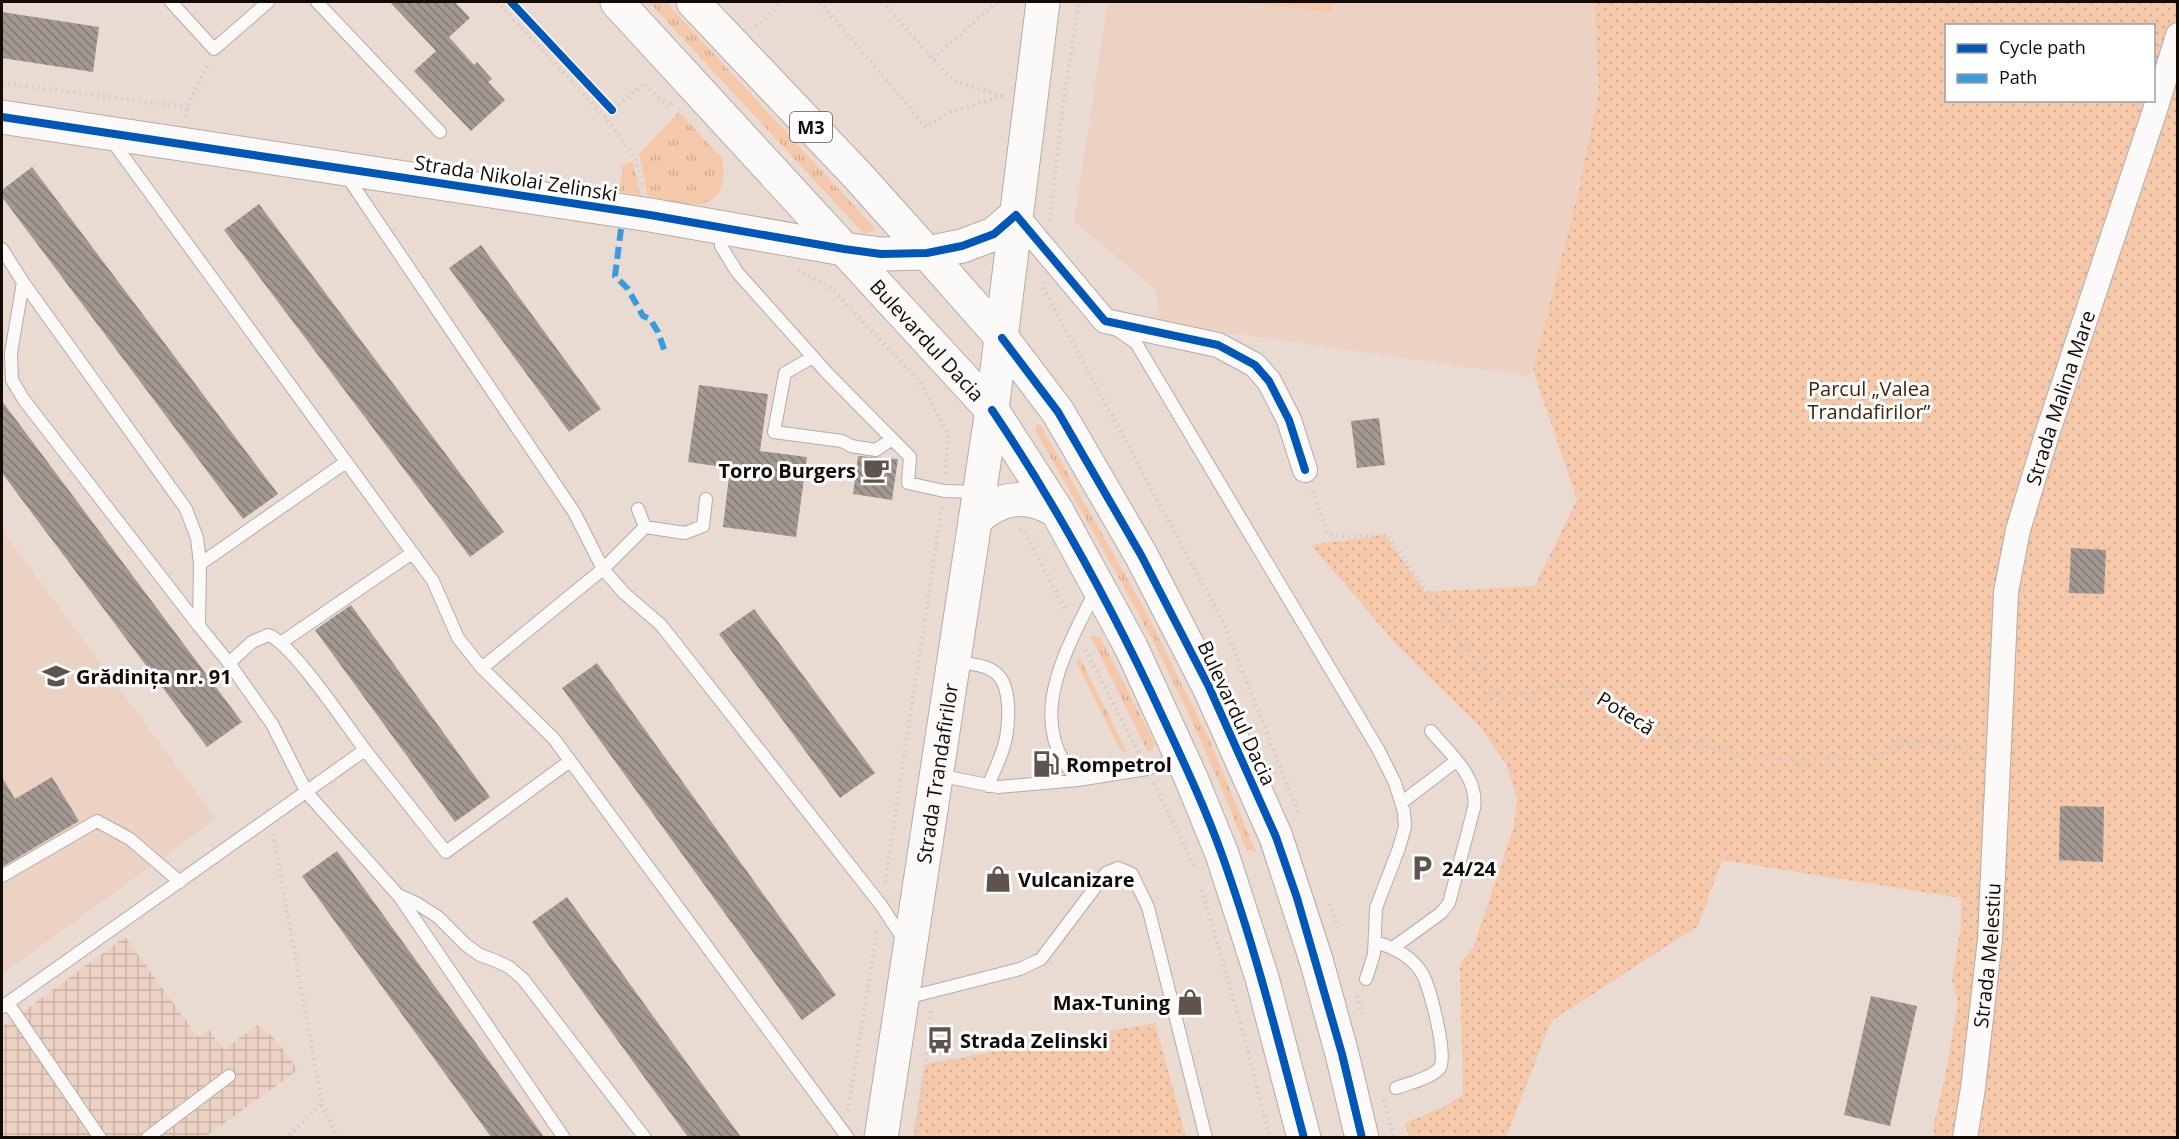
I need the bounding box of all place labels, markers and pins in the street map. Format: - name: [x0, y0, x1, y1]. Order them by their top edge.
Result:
- cafe icon: Torro Burgers: [861, 455, 891, 485]
- place label: Torro Burgers: [718, 457, 856, 484]
- school or university icon: Grădinița nr. 91: [41, 661, 71, 691]
- place label: Grădinița nr. 91: [76, 663, 232, 690]
- fuel station icon: Rompetrol: [1031, 749, 1061, 779]
- place label: Rompetrol: [1066, 751, 1172, 778]
- parking icon: 24/24: [1407, 853, 1437, 883]
- place label: 24/24: [1442, 855, 1497, 882]
- shop icon: Vulcanizare: [983, 864, 1013, 894]
- place label: Vulcanizare: [1018, 866, 1135, 893]
- shop icon: Max-Tuning: [1175, 987, 1205, 1017]
- place label: Max-Tuning: [1053, 989, 1171, 1016]
- bus stop icon: Strada Zelinski: [925, 1025, 955, 1055]
- place label: Strada Zelinski: [960, 1027, 1108, 1054]

